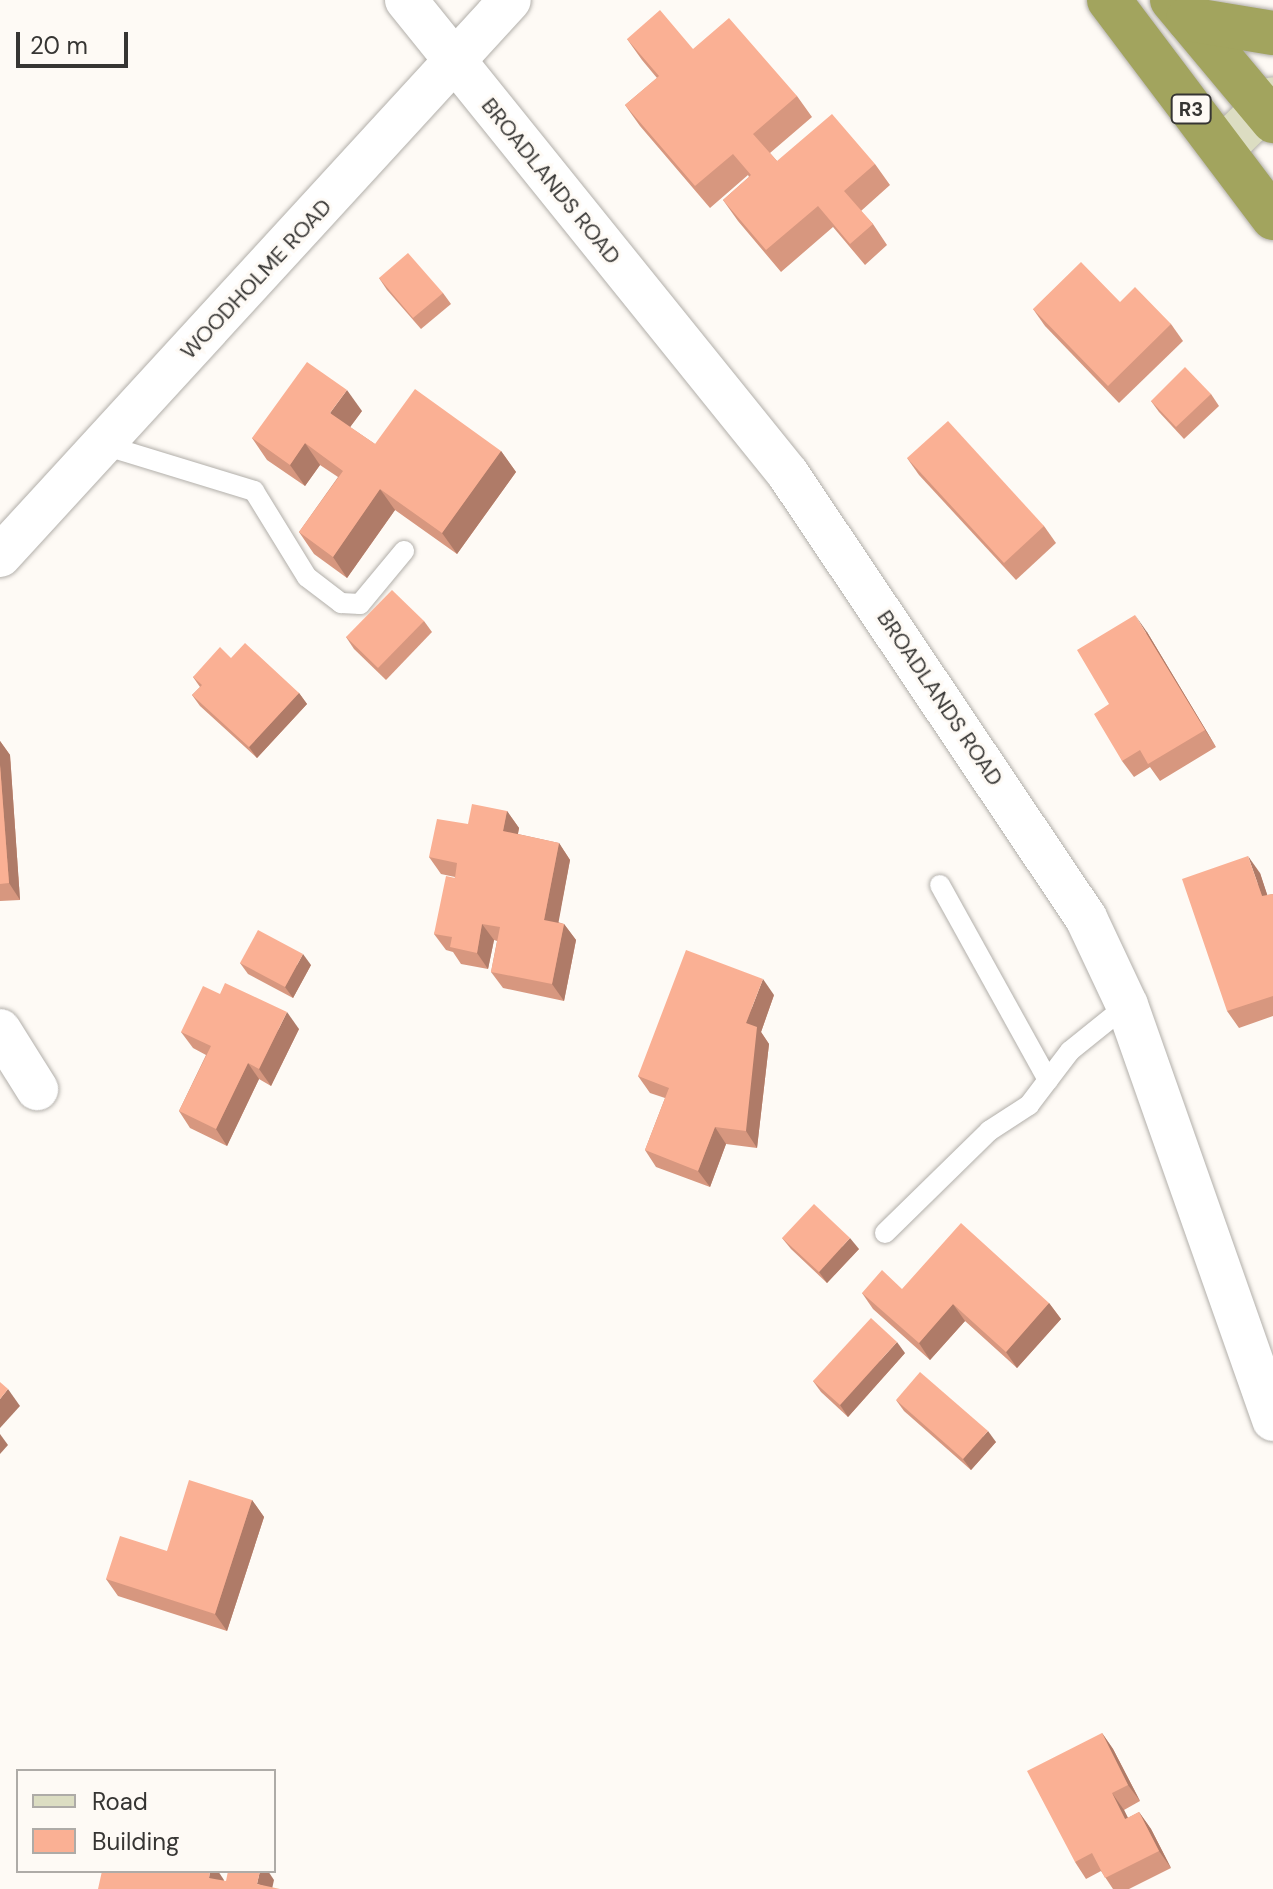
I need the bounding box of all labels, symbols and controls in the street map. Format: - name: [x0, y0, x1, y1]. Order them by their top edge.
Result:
- scale bar: [20, 16, 132, 66]
- text: 20 m: [30, 30, 88, 61]
- street label: BROADLANDS ROAD: [476, 93, 626, 269]
- road number: R3: [1169, 93, 1213, 125]
- street label: WOODHOLME ROAD: [175, 194, 337, 364]
- street label: BROADLANDS ROAD: [871, 605, 1009, 791]
- legend: [16, 1769, 276, 1873]
- text: Road: [92, 1786, 148, 1817]
- text: Building: [92, 1826, 179, 1857]

